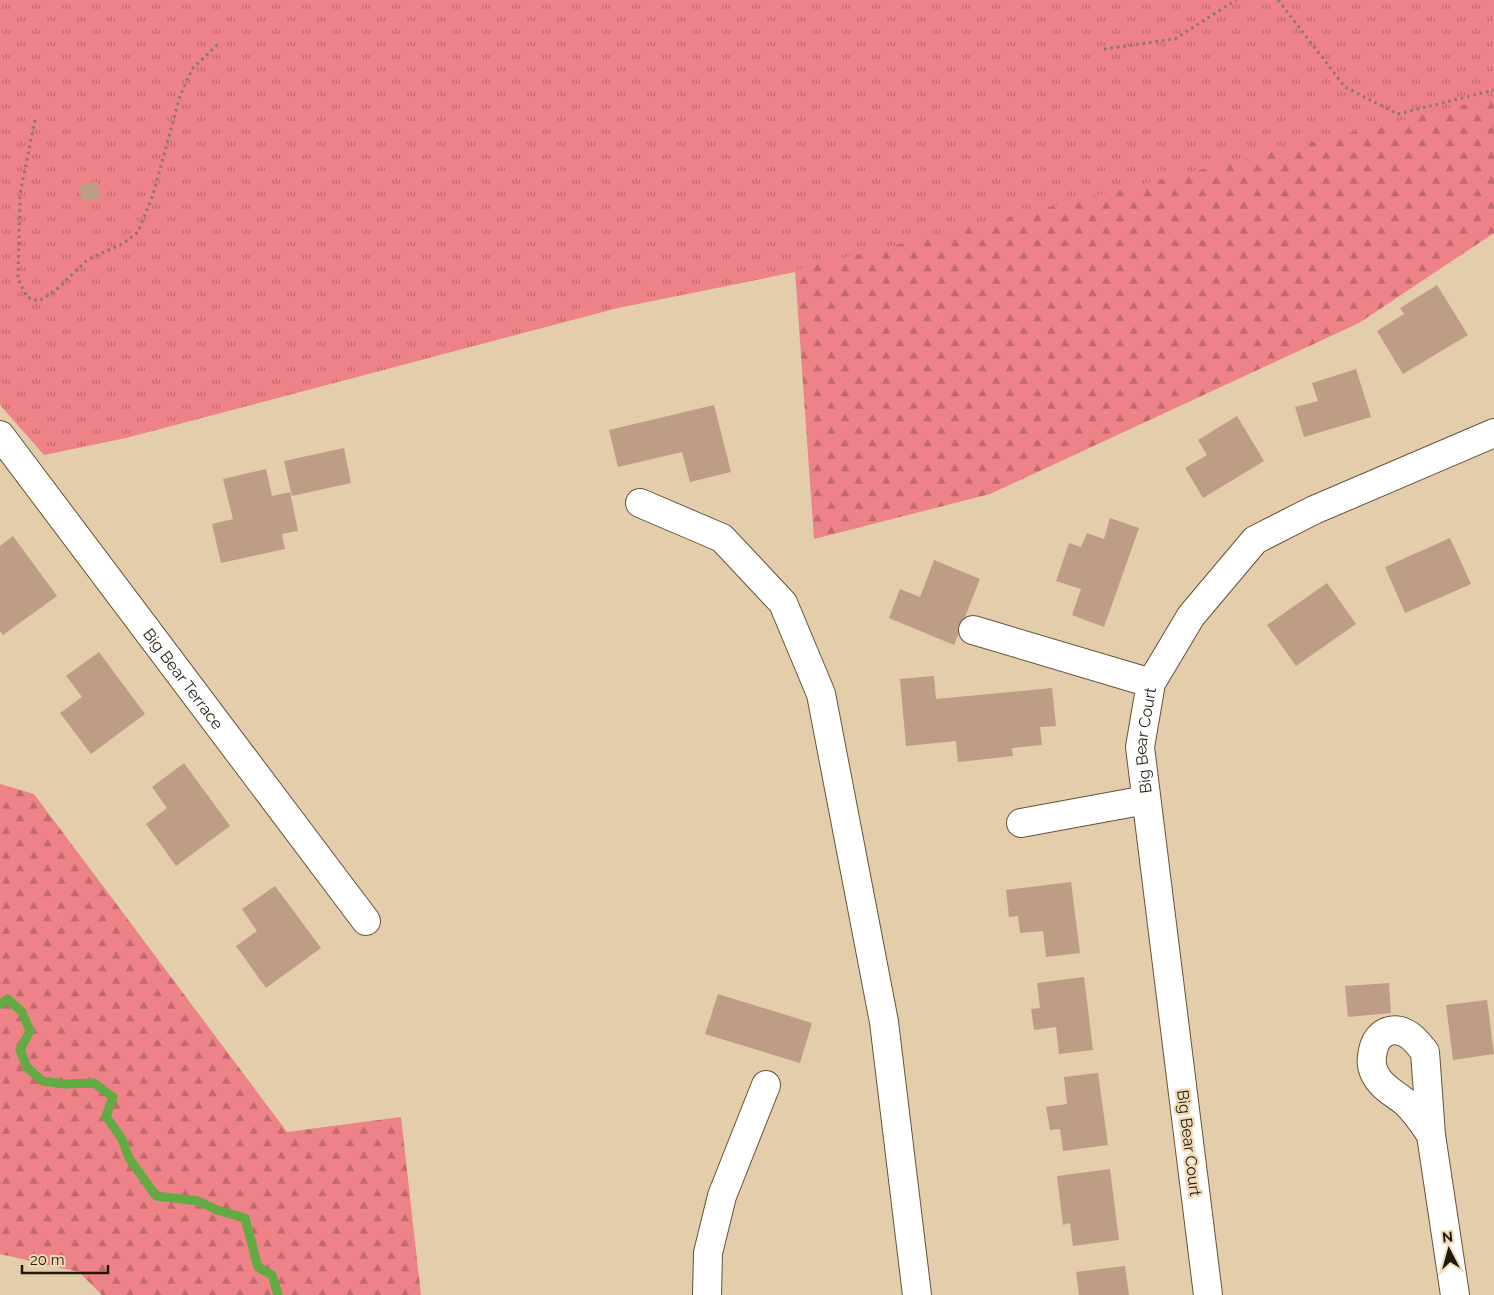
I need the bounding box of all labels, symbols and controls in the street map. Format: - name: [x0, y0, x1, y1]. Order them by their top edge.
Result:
- street label: Big Bear Terrace: [139, 624, 228, 733]
- street label: Big Bear Court: [1130, 685, 1160, 795]
- street label: Big Bear Court: [1173, 1089, 1205, 1198]
- north arrow: [1424, 1225, 1474, 1275]
- text: N: [1441, 1229, 1454, 1246]
- scale bar: [22, 1242, 109, 1274]
- text: 20 m: [30, 1251, 65, 1269]

